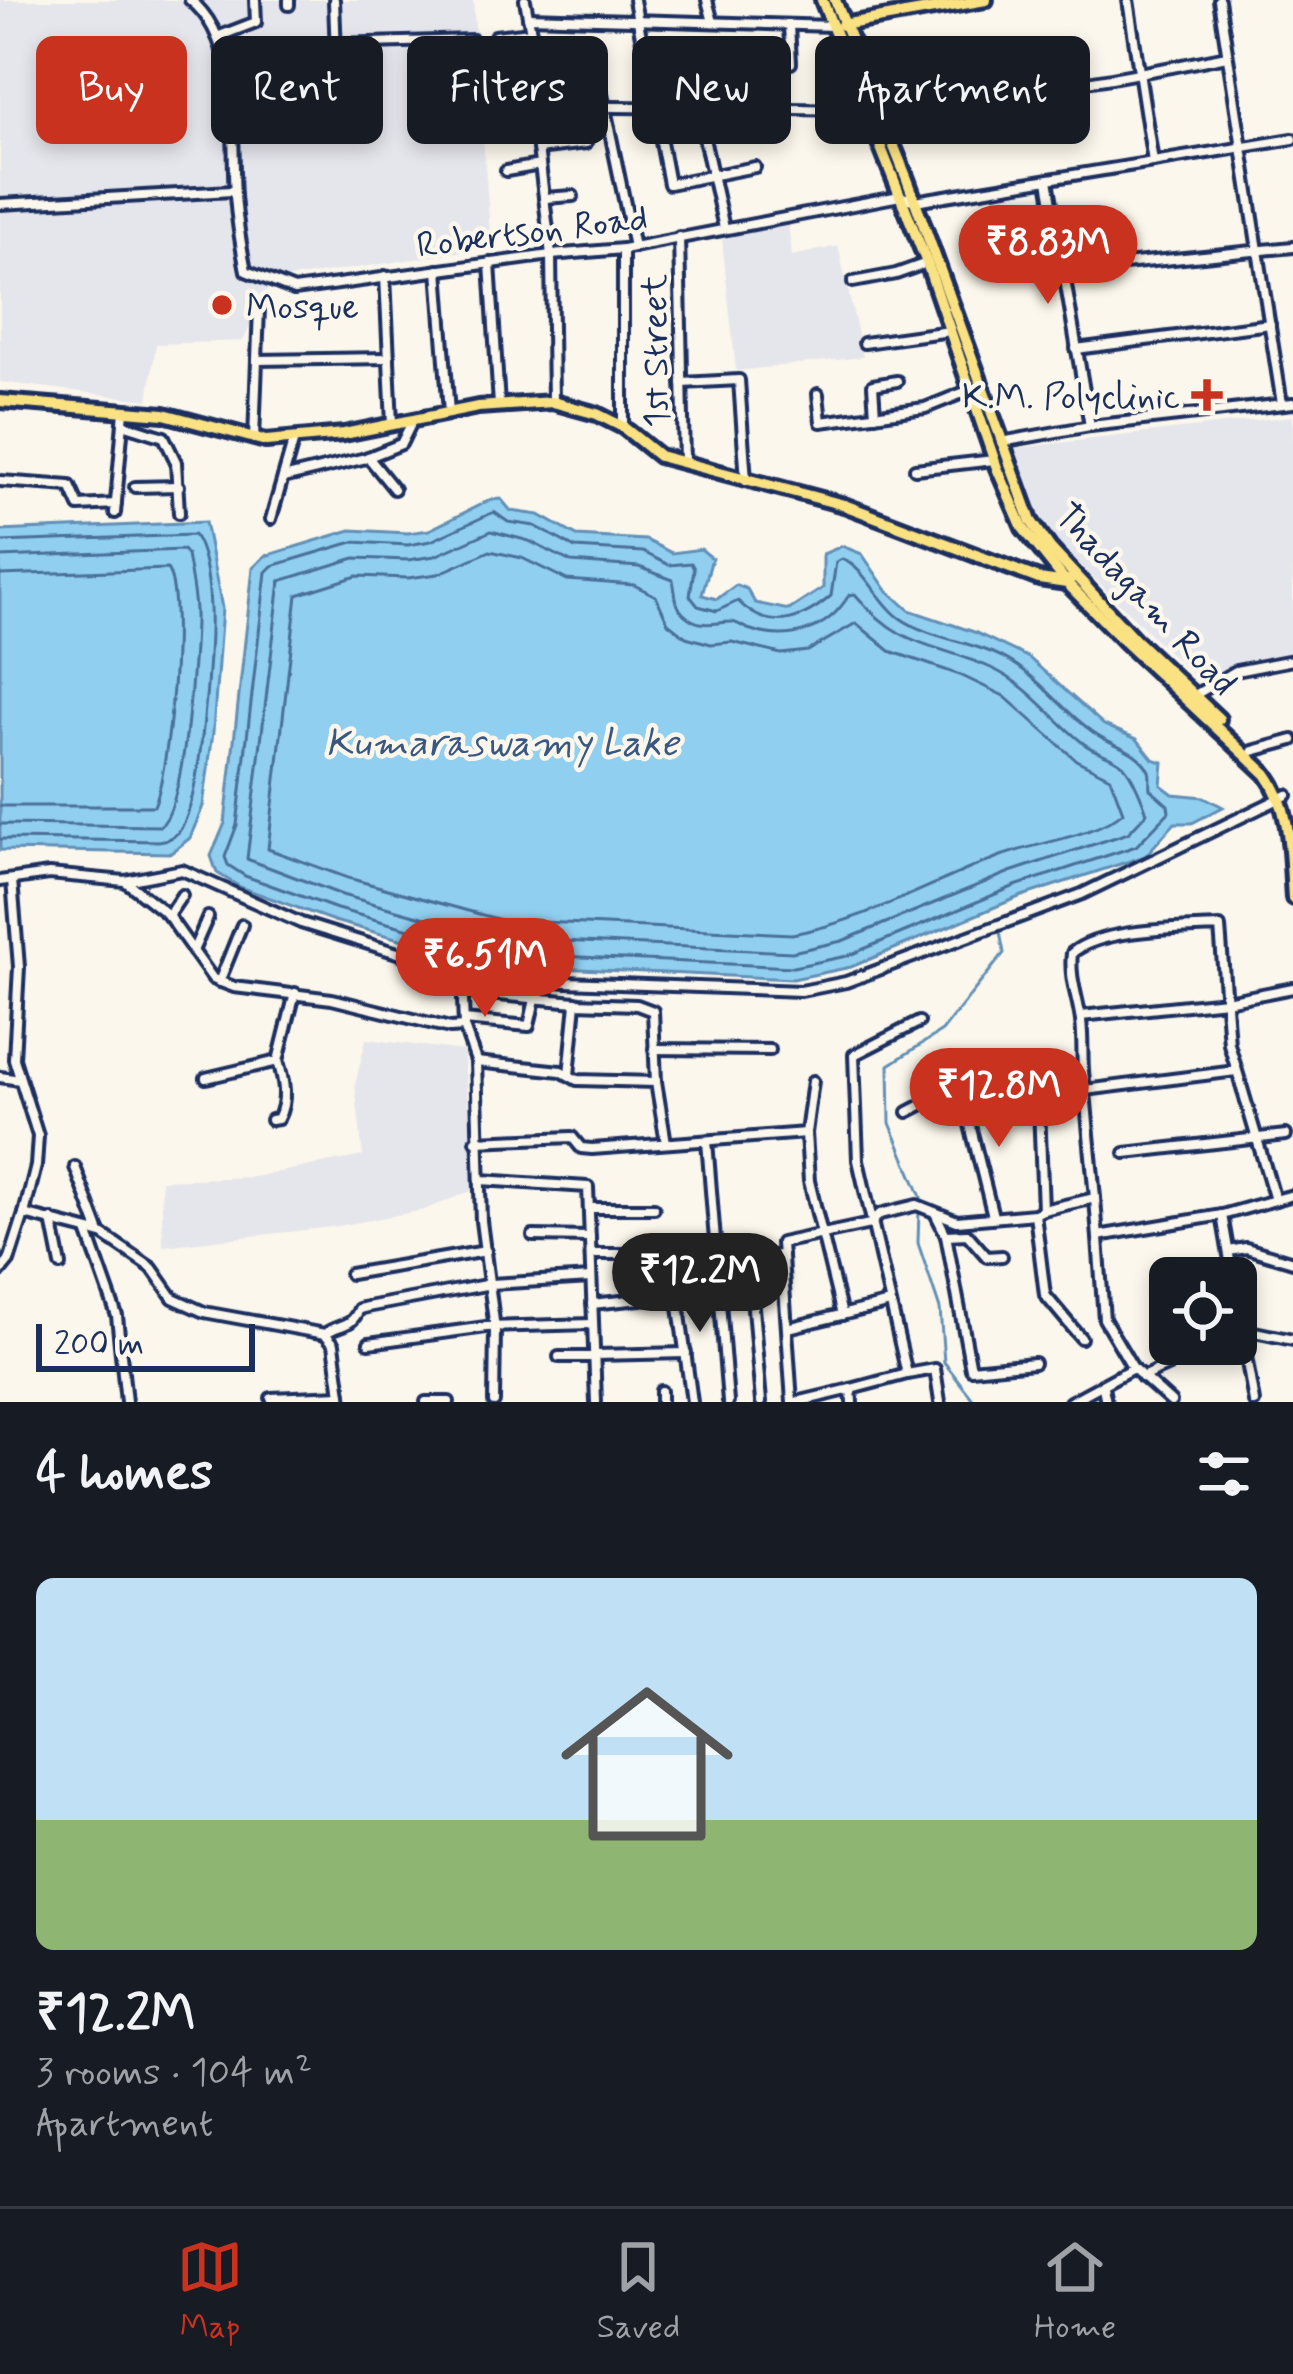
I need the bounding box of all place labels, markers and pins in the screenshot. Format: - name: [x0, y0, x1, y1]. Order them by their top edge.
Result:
- pin: ₹8.83M: [950, 205, 1146, 307]
- place label: Mosque: [246, 285, 359, 332]
- marker: Mosque: [209, 292, 235, 318]
- place label: K.M. Polyclinic: [962, 375, 1180, 422]
- marker: K.M. Polyclinic: [1191, 379, 1223, 411]
- pin: ₹6.51M: [387, 918, 583, 1020]
- pin: ₹12.8M: [901, 1048, 1097, 1150]
- pin: ₹12.2M: [602, 1233, 798, 1335]

